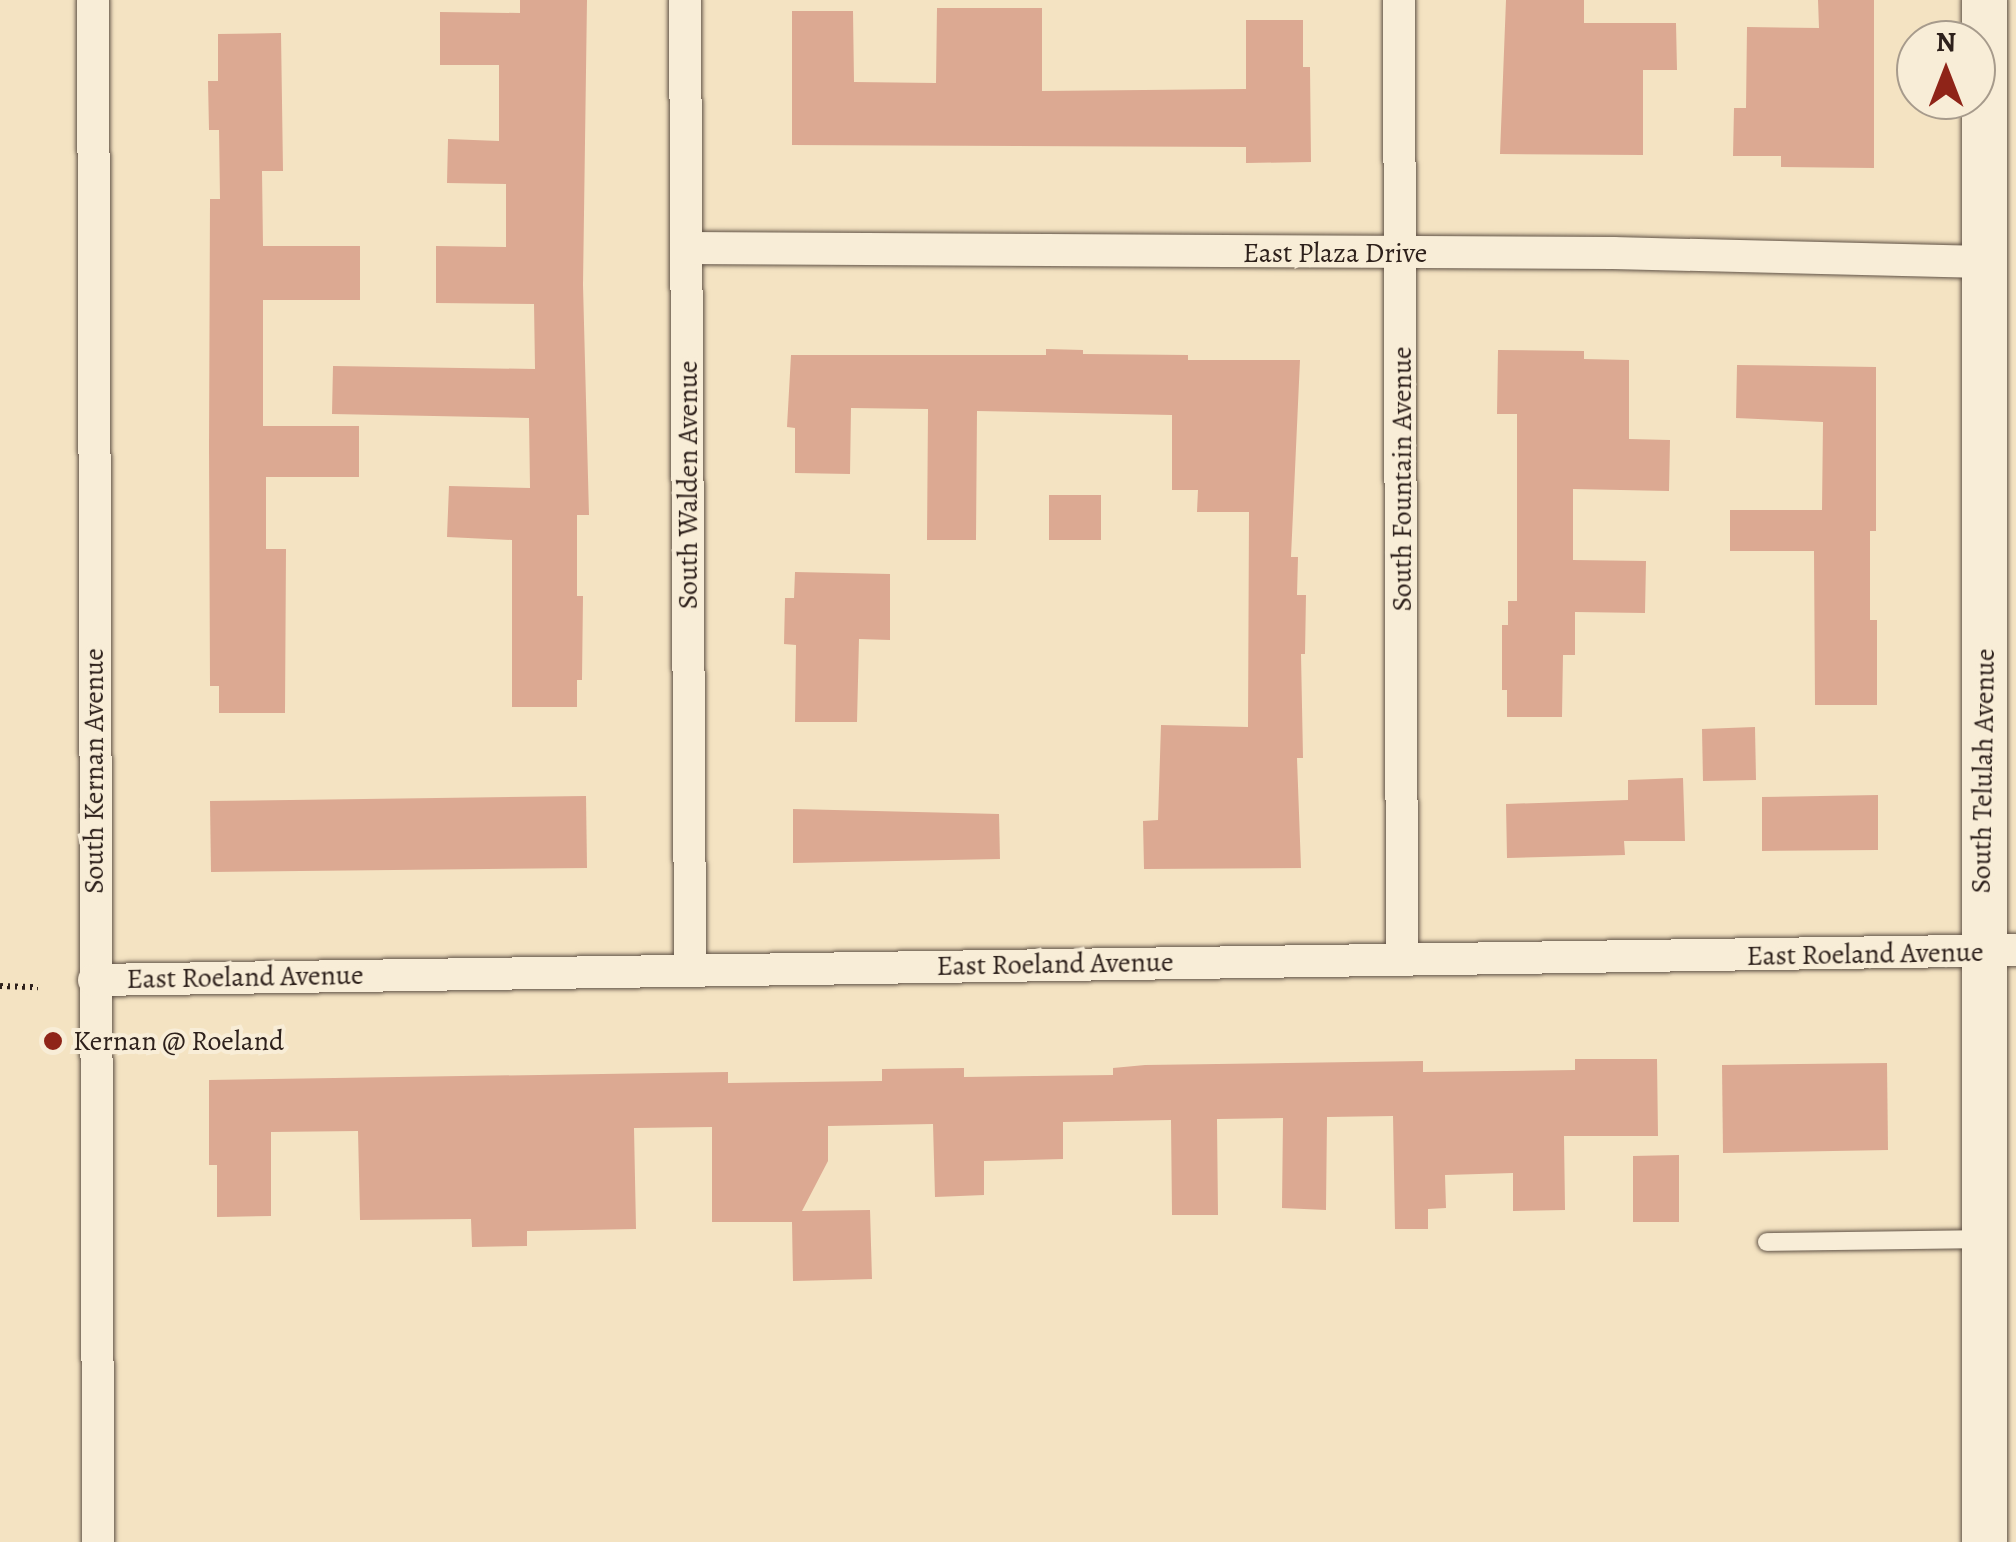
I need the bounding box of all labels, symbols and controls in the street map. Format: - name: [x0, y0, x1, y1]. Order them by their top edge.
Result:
- north arrow: [1896, 20, 1996, 120]
- text: N: [1936, 23, 1956, 61]
- street label: East Plaza Drive: [1243, 236, 1427, 270]
- street label: South Fountain Avenue: [1385, 346, 1419, 612]
- street label: South Walden Avenue: [671, 361, 705, 609]
- street label: South Kernan Avenue: [77, 648, 111, 894]
- street label: South Telulah Avenue: [1964, 648, 2002, 894]
- street label: East Roeland Avenue: [1746, 935, 1984, 973]
- street label: East Roeland Avenue: [936, 945, 1174, 983]
- street label: East Roeland Avenue: [126, 958, 364, 996]
- place label: Kernan @ Roeland: [73, 1024, 284, 1058]
- marker: Kernan @ Roeland: [42, 1030, 64, 1052]

